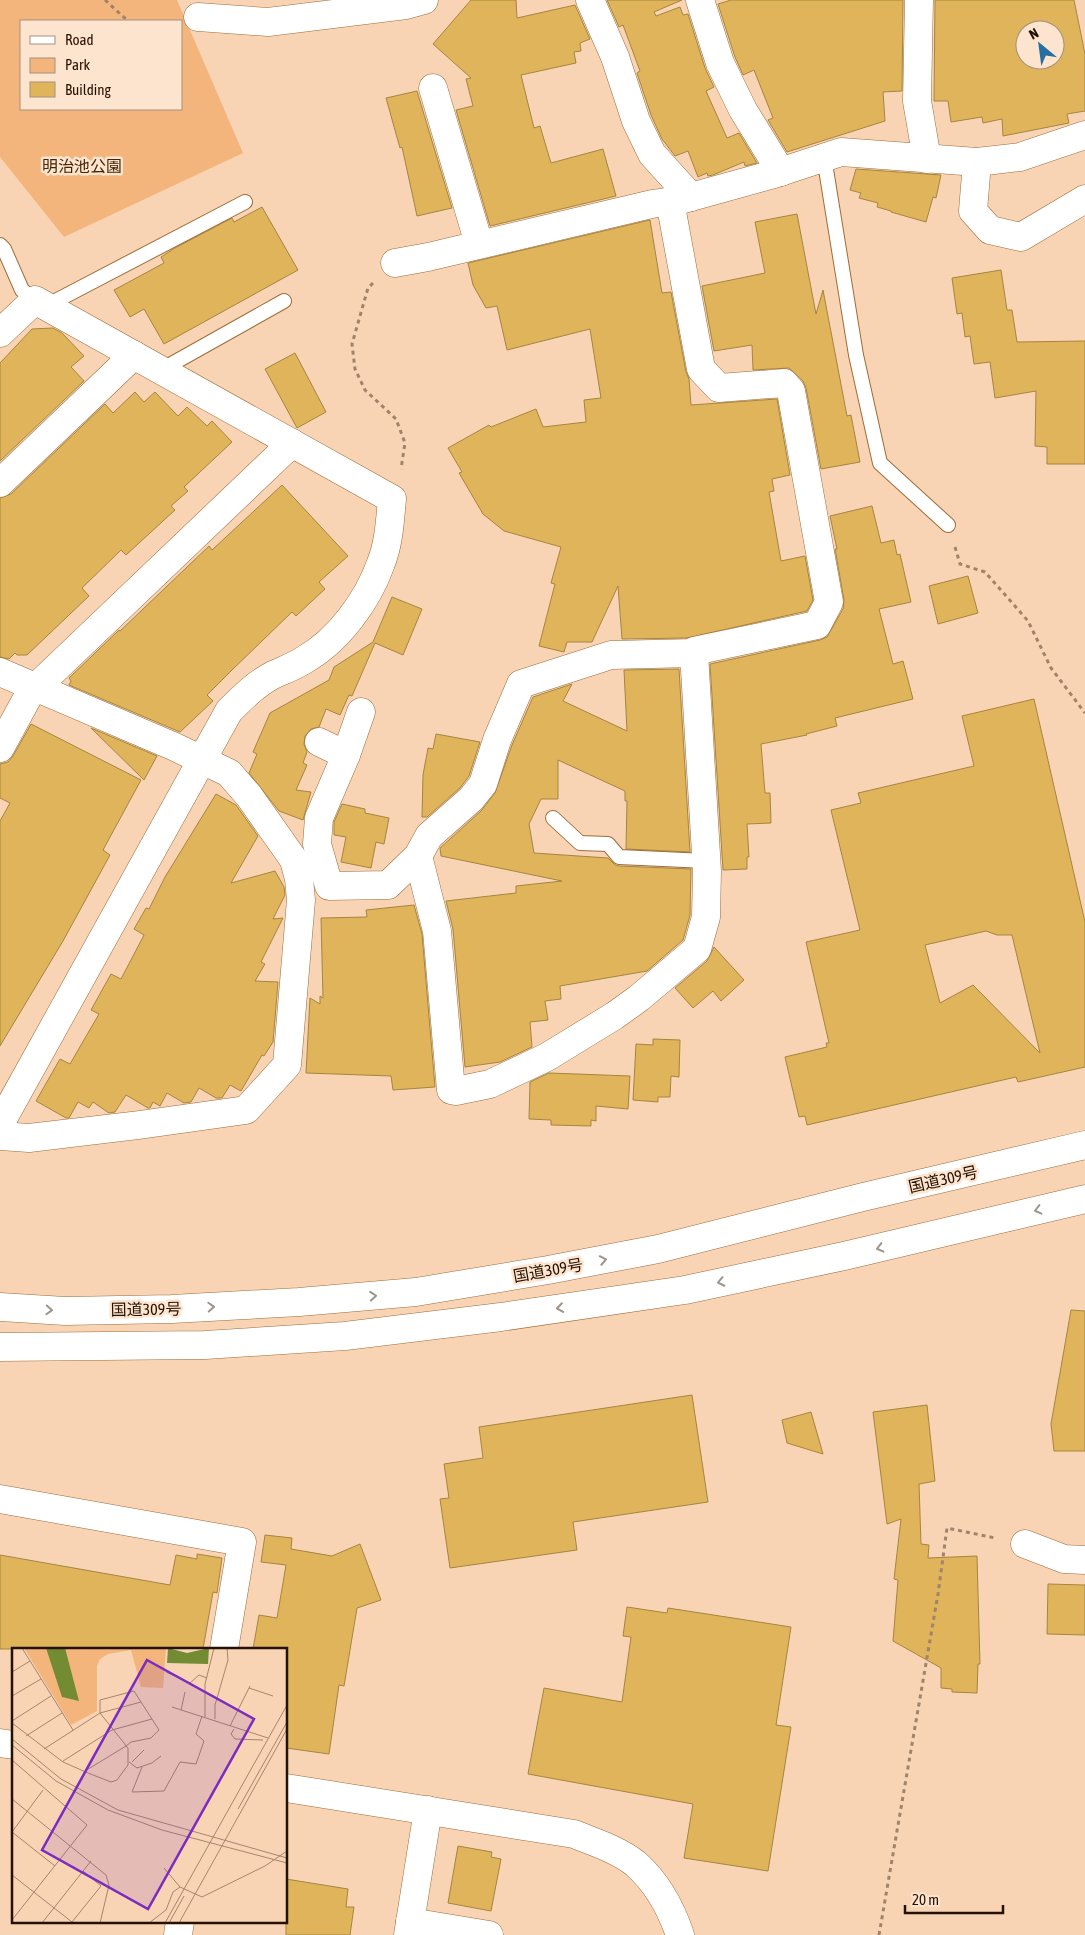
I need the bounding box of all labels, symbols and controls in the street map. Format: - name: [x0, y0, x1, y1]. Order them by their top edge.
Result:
- legend: [20, 20, 182, 110]
- north arrow: [1015, 20, 1065, 70]
- text: N: [1026, 25, 1041, 43]
- text: Road: [65, 31, 94, 48]
- text: Park: [65, 56, 90, 73]
- text: Building: [65, 81, 111, 98]
- park label: 明治池公園: [42, 157, 122, 175]
- street label: 国道309号: [907, 1162, 979, 1196]
- one-way arrow: [1033, 1204, 1042, 1215]
- one-way arrow: [875, 1242, 884, 1253]
- street label: 国道309号: [512, 1255, 584, 1285]
- one-way arrow: [598, 1255, 607, 1265]
- one-way arrow: [716, 1277, 725, 1287]
- one-way arrow: [369, 1291, 377, 1302]
- street label: 国道309号: [111, 1299, 181, 1319]
- one-way arrow: [207, 1301, 215, 1312]
- one-way arrow: [556, 1303, 565, 1313]
- one-way arrow: [45, 1304, 53, 1315]
- inset map: [12, 1648, 288, 1922]
- scale bar: [905, 1882, 1002, 1914]
- text: 20 m: [912, 1891, 939, 1908]

